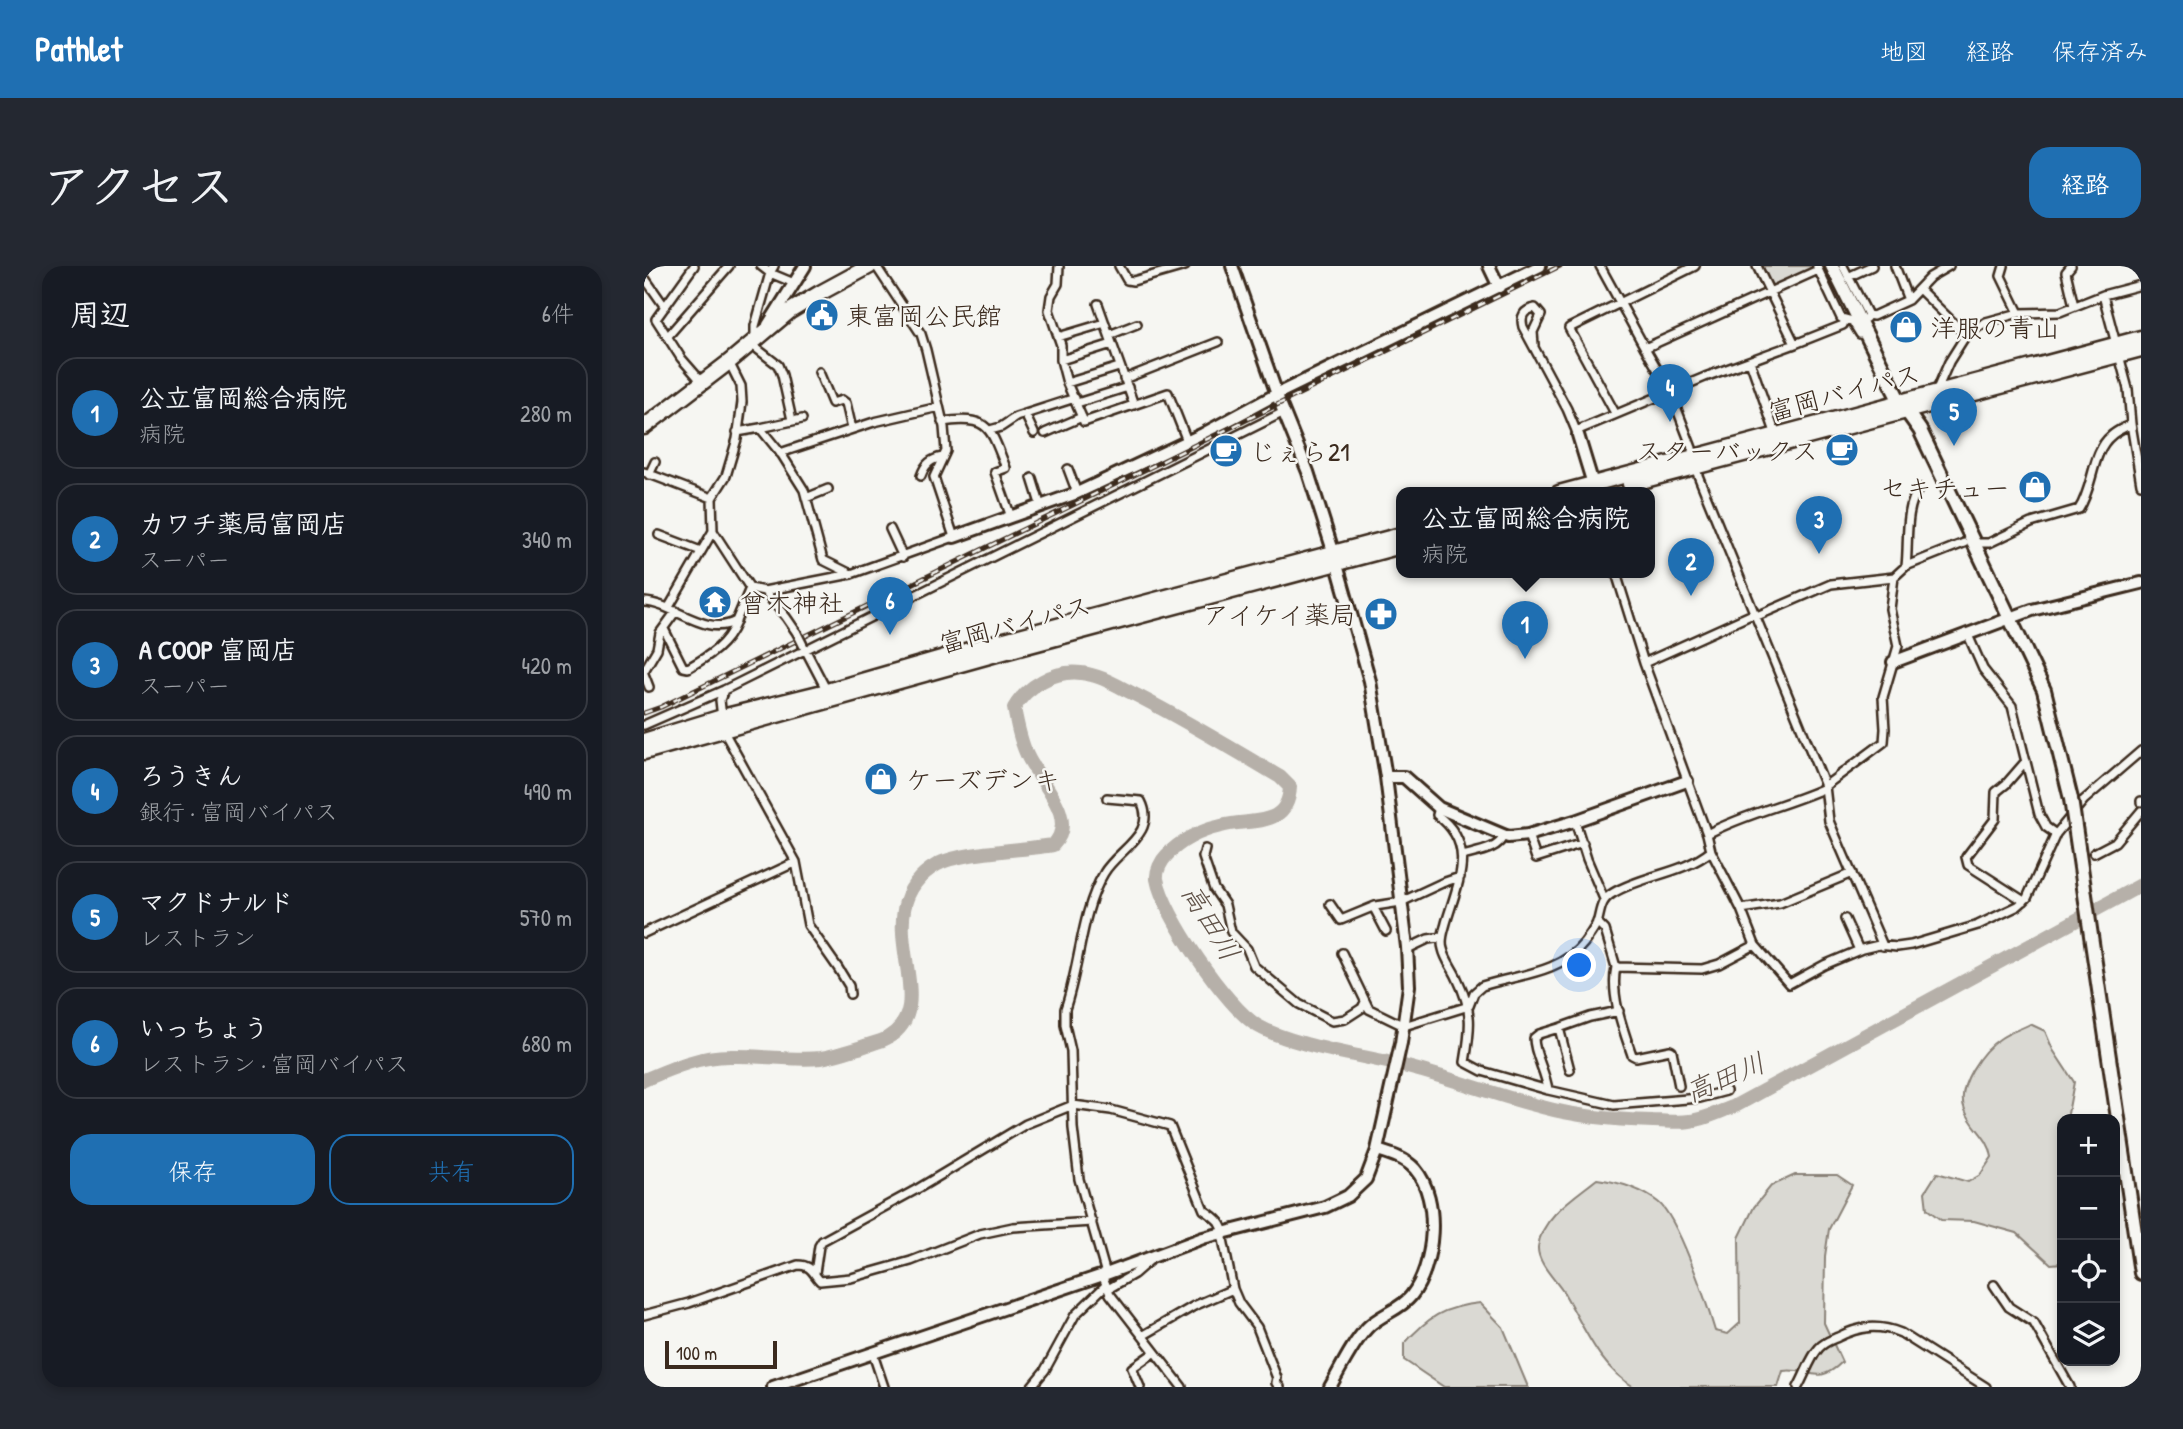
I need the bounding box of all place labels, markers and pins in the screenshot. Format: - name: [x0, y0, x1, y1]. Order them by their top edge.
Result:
- public building icon: 東富岡公民館: [803, 296, 841, 334]
- place label: 東富岡公民館: [846, 298, 1002, 333]
- shop icon: 洋服の青山: [1887, 308, 1925, 346]
- place label: 洋服の青山: [1930, 310, 2060, 345]
- pin: 4: [1647, 364, 1693, 422]
- pin: 5: [1931, 388, 1977, 446]
- cafe icon: スターバックス: [1823, 431, 1861, 469]
- cafe icon: じぇら21: [1207, 432, 1245, 470]
- place label: スターバックス: [1636, 433, 1818, 468]
- place label: じぇら21: [1250, 434, 1350, 469]
- shop icon: セキチュー: [2016, 468, 2054, 506]
- place label: セキチュー: [1880, 470, 2010, 505]
- pin: 3: [1796, 496, 1842, 554]
- pin: 2: [1668, 538, 1714, 596]
- pin: 6: [867, 577, 913, 635]
- temple icon: 曾木神社: [696, 583, 734, 621]
- place label: 曾木神社: [740, 585, 844, 620]
- pharmacy icon: アイケイ薬局: [1362, 595, 1400, 633]
- place label: アイケイ薬局: [1203, 597, 1356, 632]
- pin: 1: [1502, 601, 1548, 659]
- shop icon: ケーズデンキ: [862, 760, 900, 798]
- place label: ケーズデンキ: [906, 762, 1060, 797]

